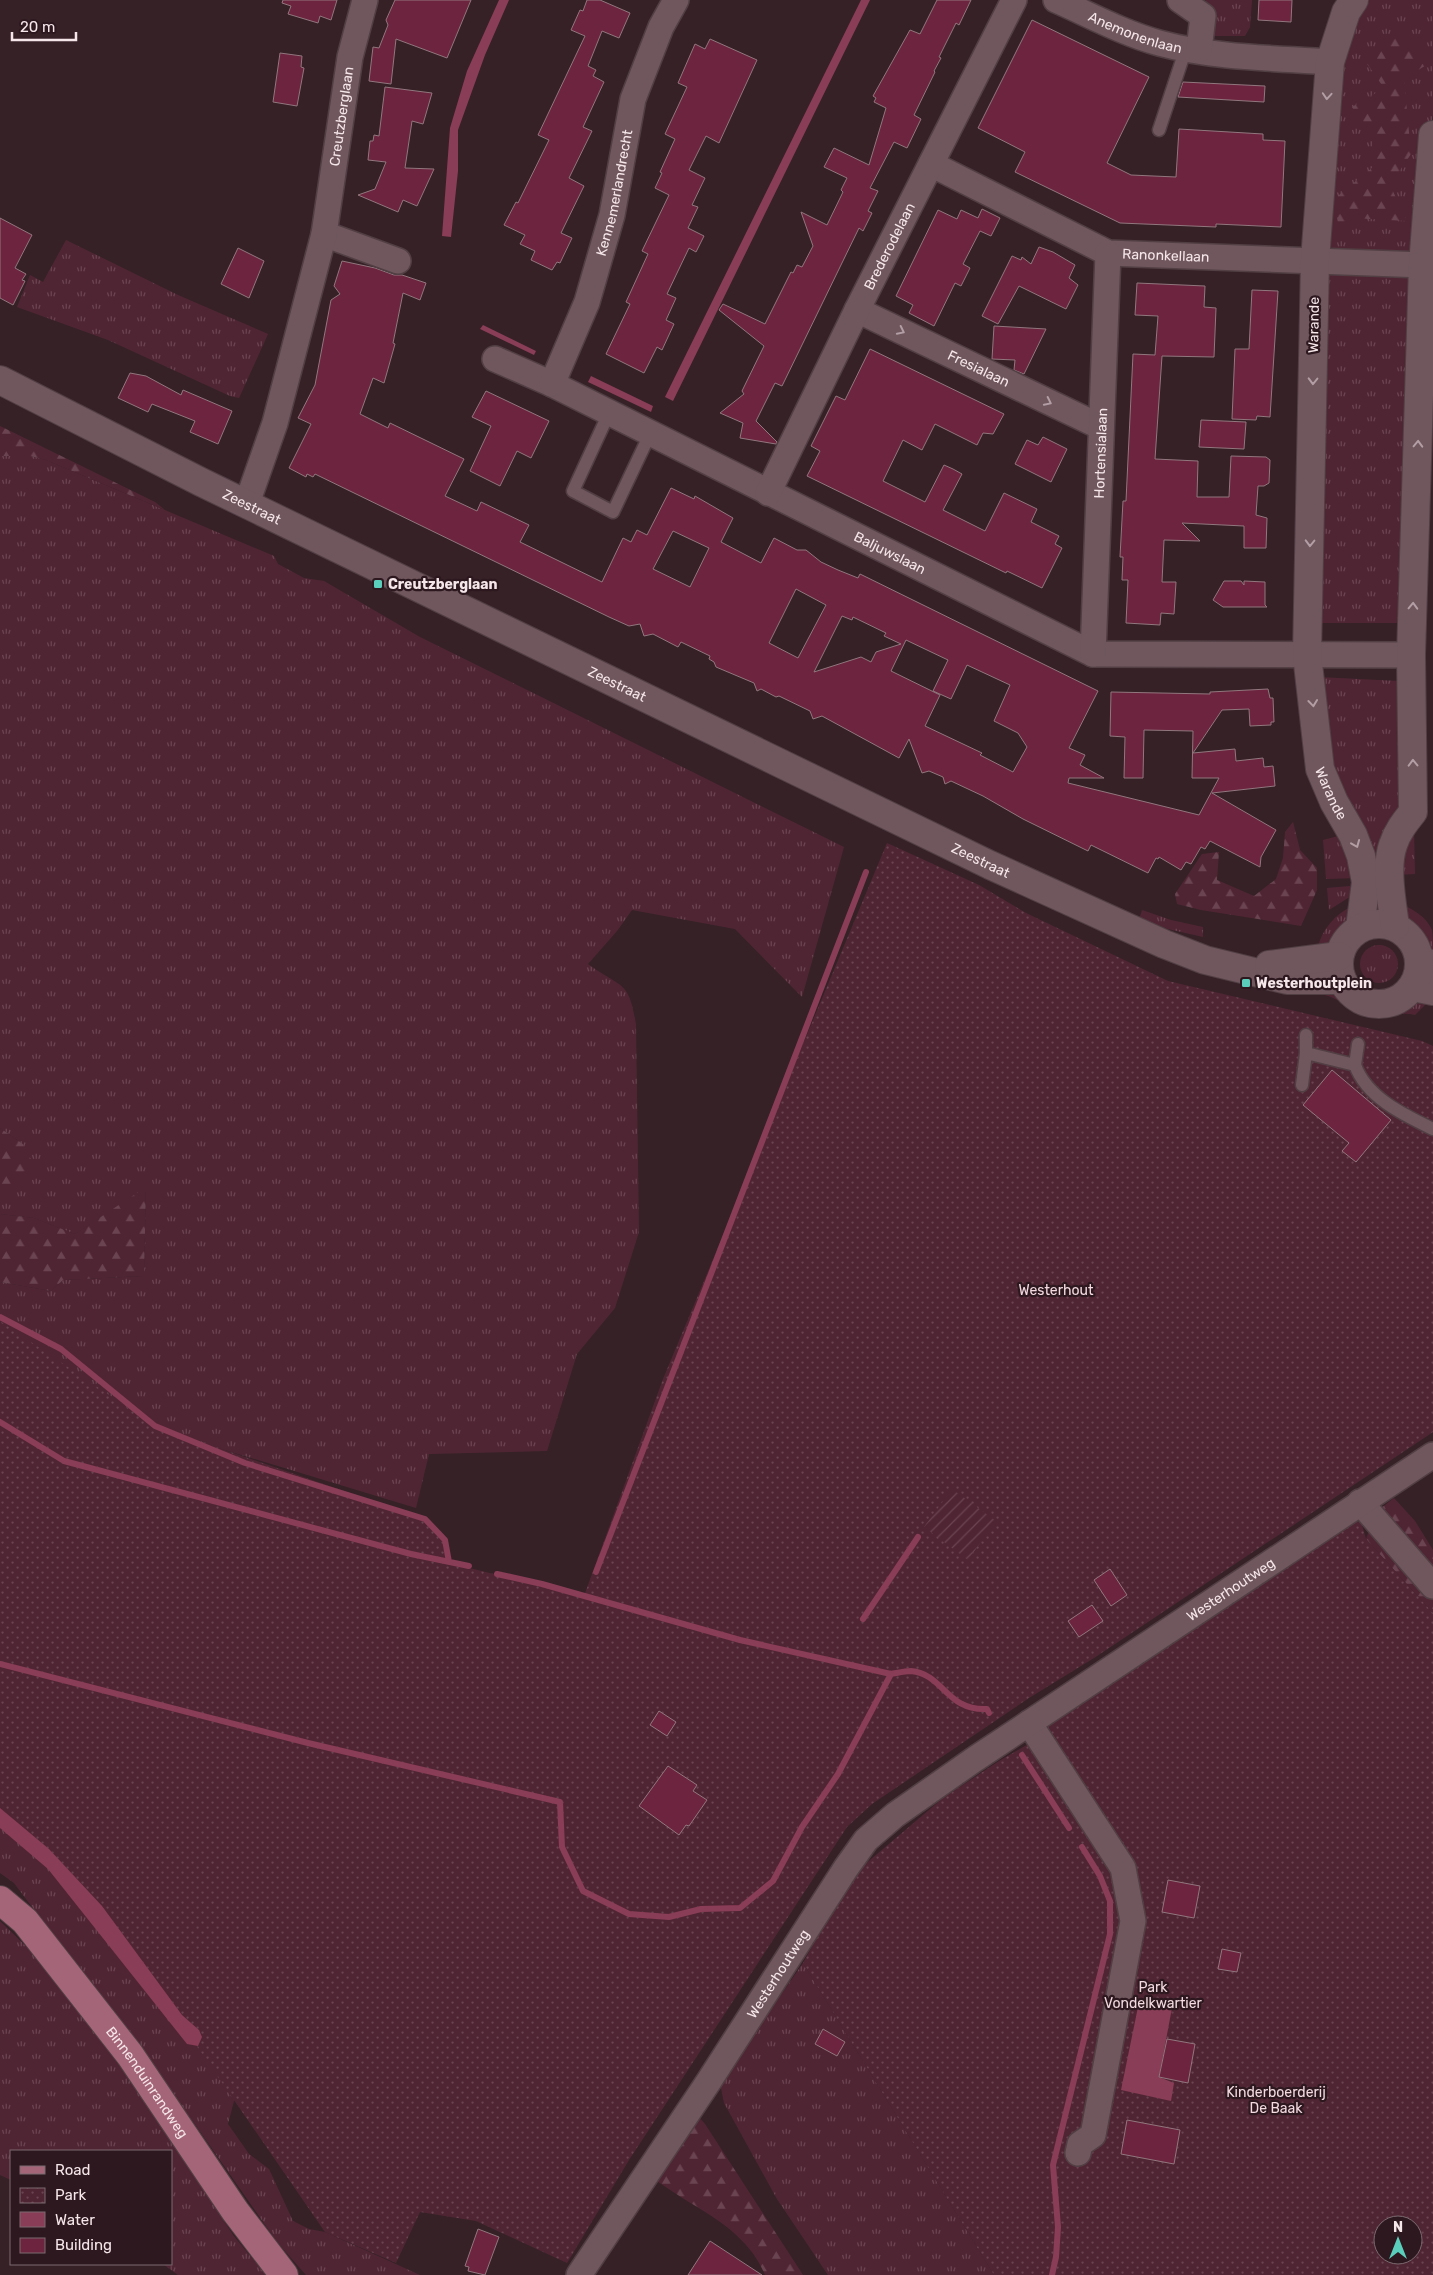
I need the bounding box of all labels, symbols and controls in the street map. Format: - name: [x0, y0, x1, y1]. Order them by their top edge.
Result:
- street label: Anemonenlaan: [1086, 8, 1184, 57]
- scale bar: [12, 10, 76, 42]
- text: 20 m: [20, 18, 55, 36]
- street label: Creutzberglaan: [326, 65, 357, 167]
- one-way arrow: [1322, 93, 1333, 101]
- street label: Kennemerlandrecht: [592, 128, 636, 258]
- street label: Brederodelaan: [860, 200, 918, 293]
- street label: Ranonkellaan: [1122, 245, 1210, 265]
- street label: Warande: [1305, 297, 1323, 353]
- one-way arrow: [896, 325, 905, 336]
- street label: Fresialaan: [945, 346, 1012, 390]
- one-way arrow: [1308, 378, 1318, 385]
- one-way arrow: [1043, 396, 1052, 406]
- street label: Hortensialaan: [1090, 407, 1111, 499]
- one-way arrow: [1413, 440, 1423, 448]
- street label: Zeestraat: [220, 485, 284, 528]
- street label: Baljuwslaan: [851, 528, 929, 578]
- one-way arrow: [1304, 540, 1315, 548]
- place label: Creutzberglaan: [388, 576, 498, 593]
- marker: Creutzberglaan: [372, 578, 384, 590]
- one-way arrow: [1408, 602, 1418, 610]
- street label: Zeestraat: [585, 663, 649, 706]
- one-way arrow: [1307, 700, 1318, 708]
- one-way arrow: [1408, 759, 1418, 766]
- street label: Warande: [1312, 764, 1351, 823]
- street label: Zeestraat: [949, 839, 1013, 882]
- one-way arrow: [1350, 839, 1361, 848]
- place label: Westerhoutplein: [1256, 975, 1372, 992]
- marker: Westerhoutplein: [1240, 977, 1252, 989]
- park label: Westerhout: [1019, 1282, 1094, 1299]
- street label: Westerhoutweg: [1183, 1554, 1278, 1625]
- street label: Westerhoutweg: [743, 1926, 813, 2021]
- park label: Park Vondelkwartier: [1104, 1979, 1203, 2012]
- street label: Binnenduinrandweg: [102, 2023, 192, 2141]
- park label: Kinderboerderij De Baak: [1226, 2084, 1326, 2117]
- legend: [10, 2150, 172, 2265]
- text: Road: [55, 2161, 91, 2179]
- text: Park: [55, 2186, 86, 2204]
- text: Water: [55, 2211, 95, 2229]
- north arrow: [1373, 2215, 1423, 2265]
- text: N: [1393, 2219, 1403, 2236]
- text: Building: [55, 2236, 112, 2254]

